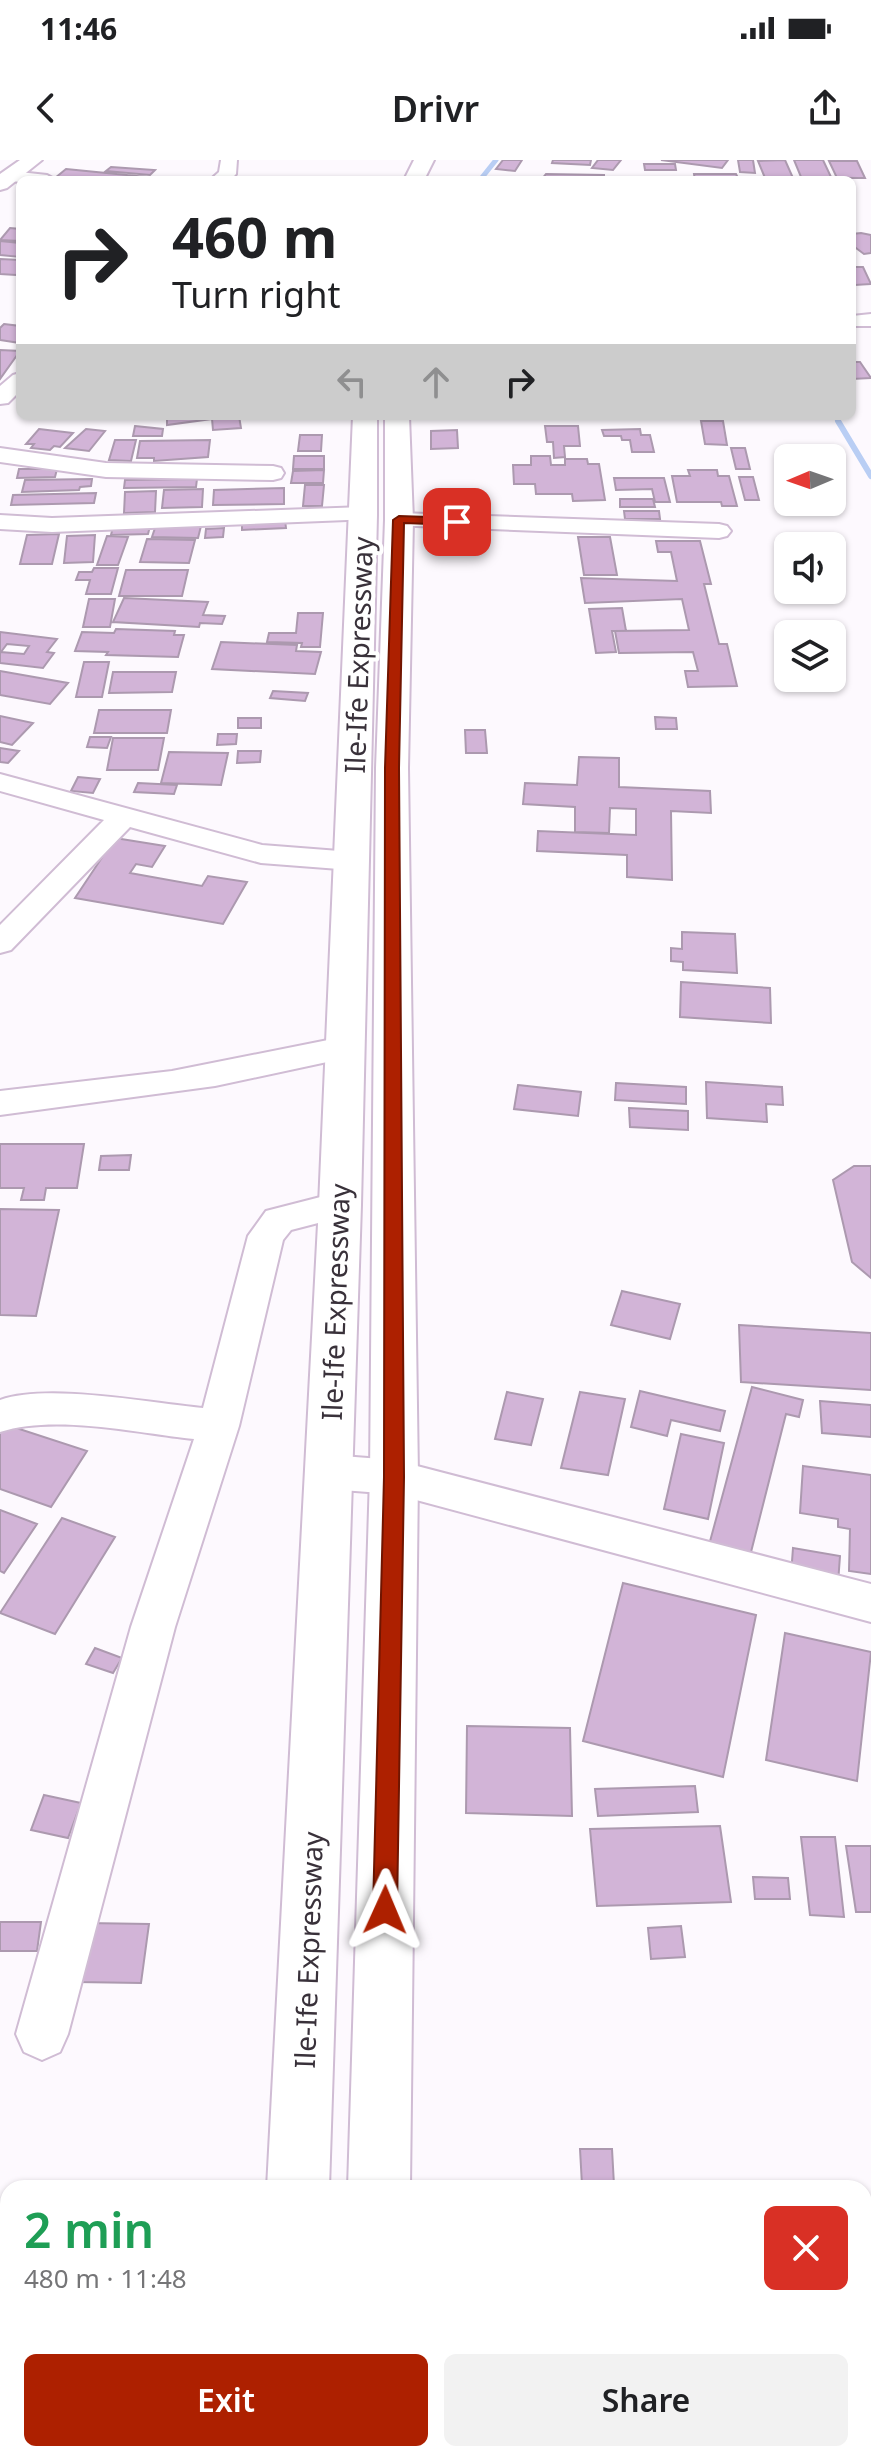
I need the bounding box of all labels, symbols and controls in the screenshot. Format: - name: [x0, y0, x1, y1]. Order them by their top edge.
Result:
- text: 11:46: [40, 8, 117, 49]
- text: Drivr: [392, 84, 479, 133]
- icon: back: [24, 86, 68, 130]
- icon: share: [803, 86, 847, 130]
- text: 460 m: [172, 198, 337, 274]
- icon: right: [40, 208, 144, 312]
- text: Turn right: [172, 270, 340, 319]
- icon: left: [330, 360, 374, 404]
- icon: ahead: [414, 360, 458, 404]
- icon: right: [498, 360, 542, 404]
- north arrow: [774, 444, 846, 516]
- map controls: [774, 444, 846, 692]
- pin: [423, 488, 491, 556]
- icon: arrive: [435, 500, 479, 544]
- button: sound: [774, 532, 846, 604]
- street label: Ile-Ife Expressway: [335, 535, 381, 774]
- button: layers: [774, 620, 846, 692]
- street label: Ile-Ife Expressway: [312, 1182, 358, 1421]
- street label: Ile-Ife Expressway: [285, 1830, 331, 2069]
- position arrow: [343, 1868, 427, 1952]
- text: 2 min: [24, 2197, 154, 2262]
- button: close: [764, 2206, 848, 2290]
- text: 480 m · 11:48: [24, 2260, 187, 2296]
- button: Exit: [24, 2354, 428, 2446]
- button: Share: [444, 2354, 848, 2446]

